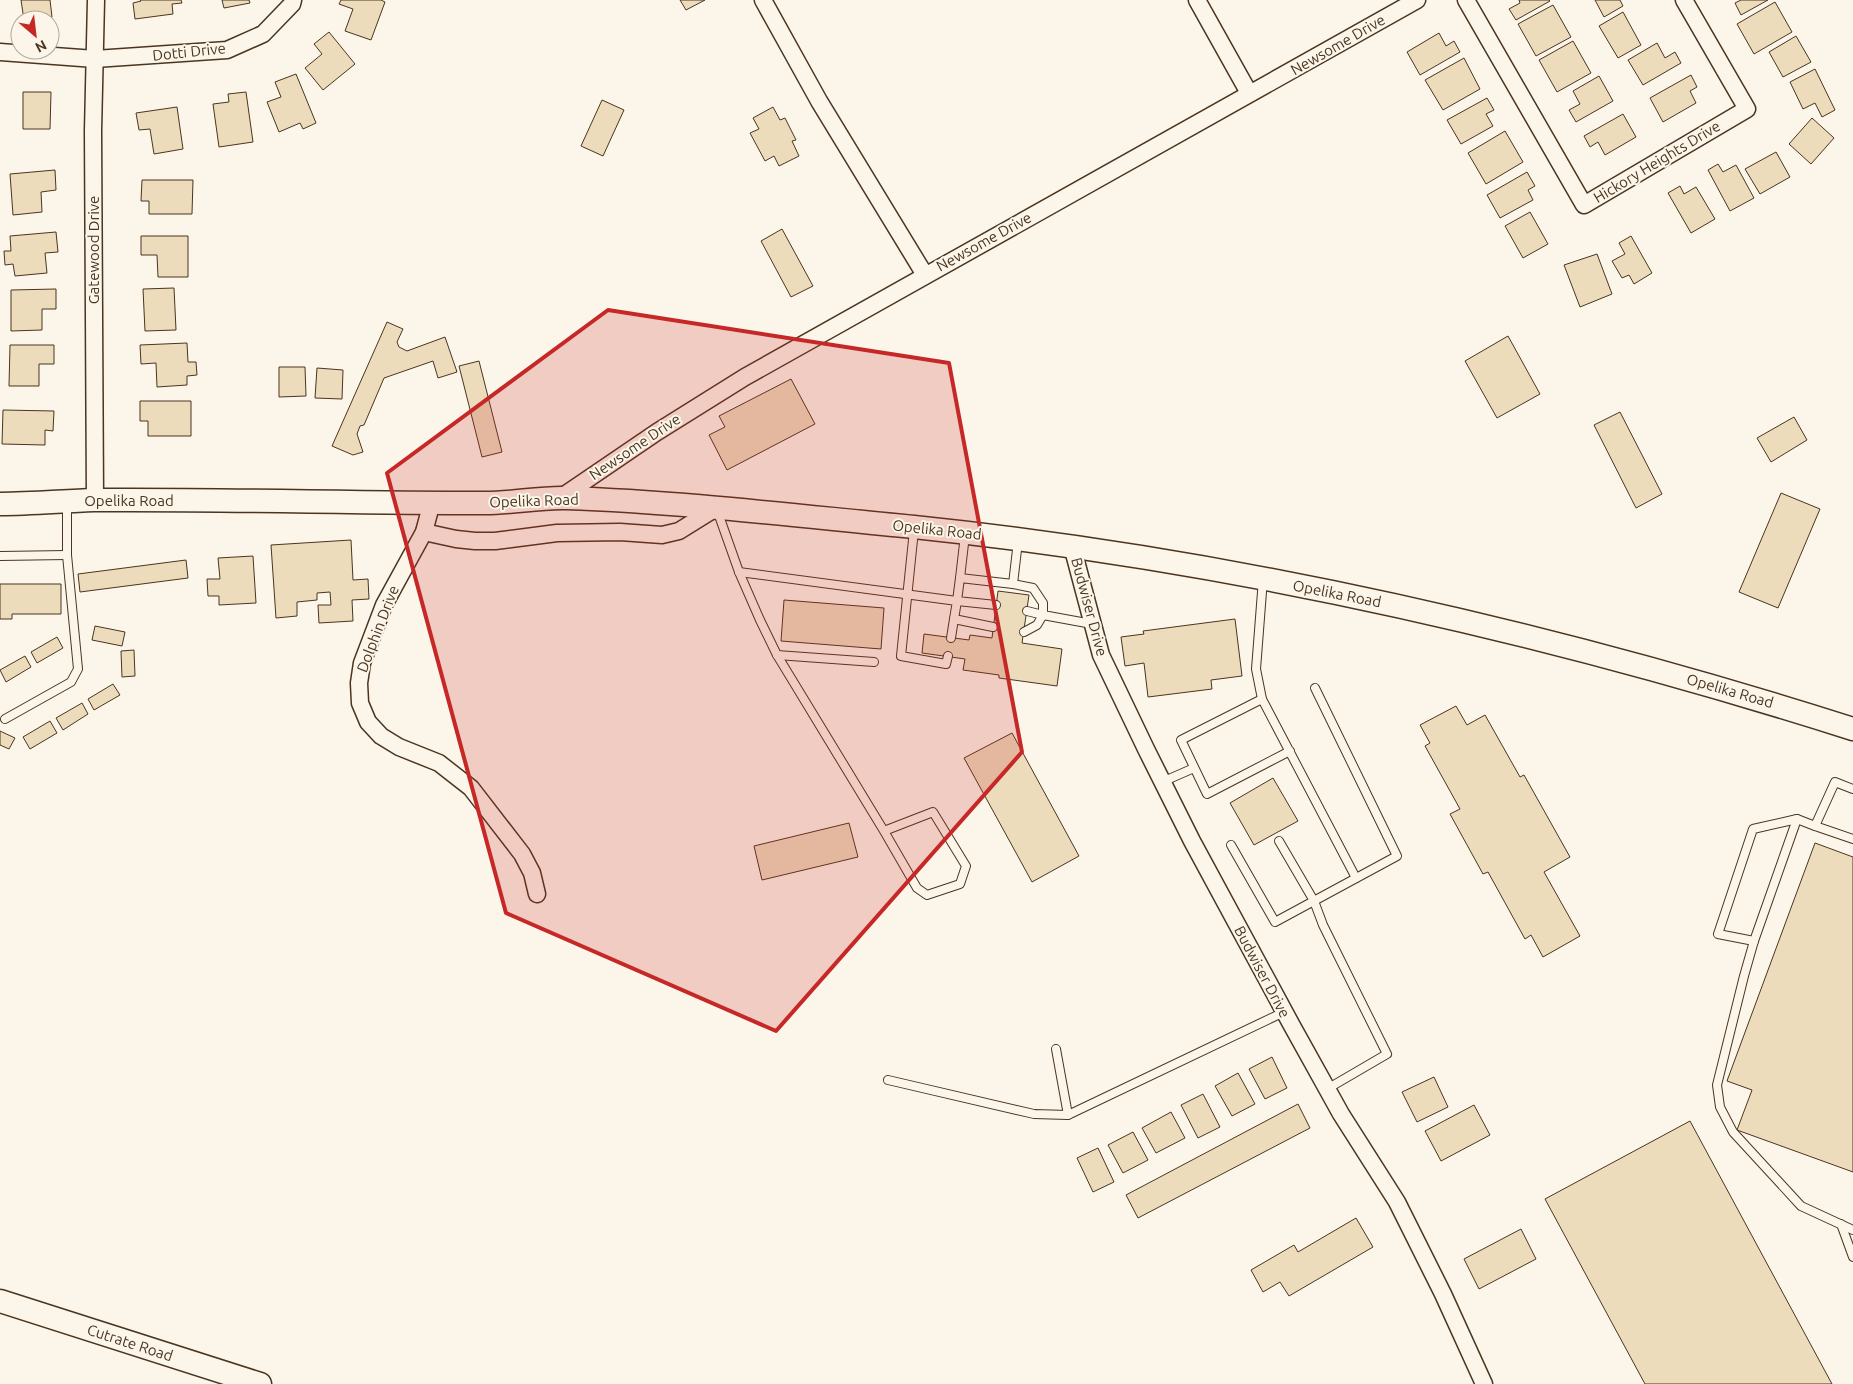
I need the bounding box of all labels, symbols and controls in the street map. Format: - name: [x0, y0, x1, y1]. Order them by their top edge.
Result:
- north arrow: [10, 10, 60, 60]
- street label: Newsome Drive: [1288, 11, 1388, 78]
- text: N: [33, 37, 49, 56]
- street label: Dotti Drive: [151, 39, 226, 64]
- street label: Hickory Heights Drive: [1590, 117, 1723, 206]
- street label: Gatewood Drive: [85, 196, 102, 304]
- street label: Newsome Drive: [933, 208, 1034, 275]
- street label: Newsome Drive: [586, 410, 683, 483]
- street label: Opelika Road: [489, 490, 579, 511]
- street label: Opelika Road: [84, 492, 174, 509]
- street label: Opelika Road: [892, 516, 982, 543]
- street label: Budwiser Drive: [1068, 556, 1111, 658]
- street label: Opelika Road: [1292, 577, 1383, 610]
- street label: Dolphin Drive: [353, 583, 402, 675]
- street label: Opelika Road: [1685, 670, 1776, 711]
- street label: Budwiser Drive: [1231, 923, 1294, 1021]
- street label: Cutrate Road: [85, 1321, 175, 1364]

